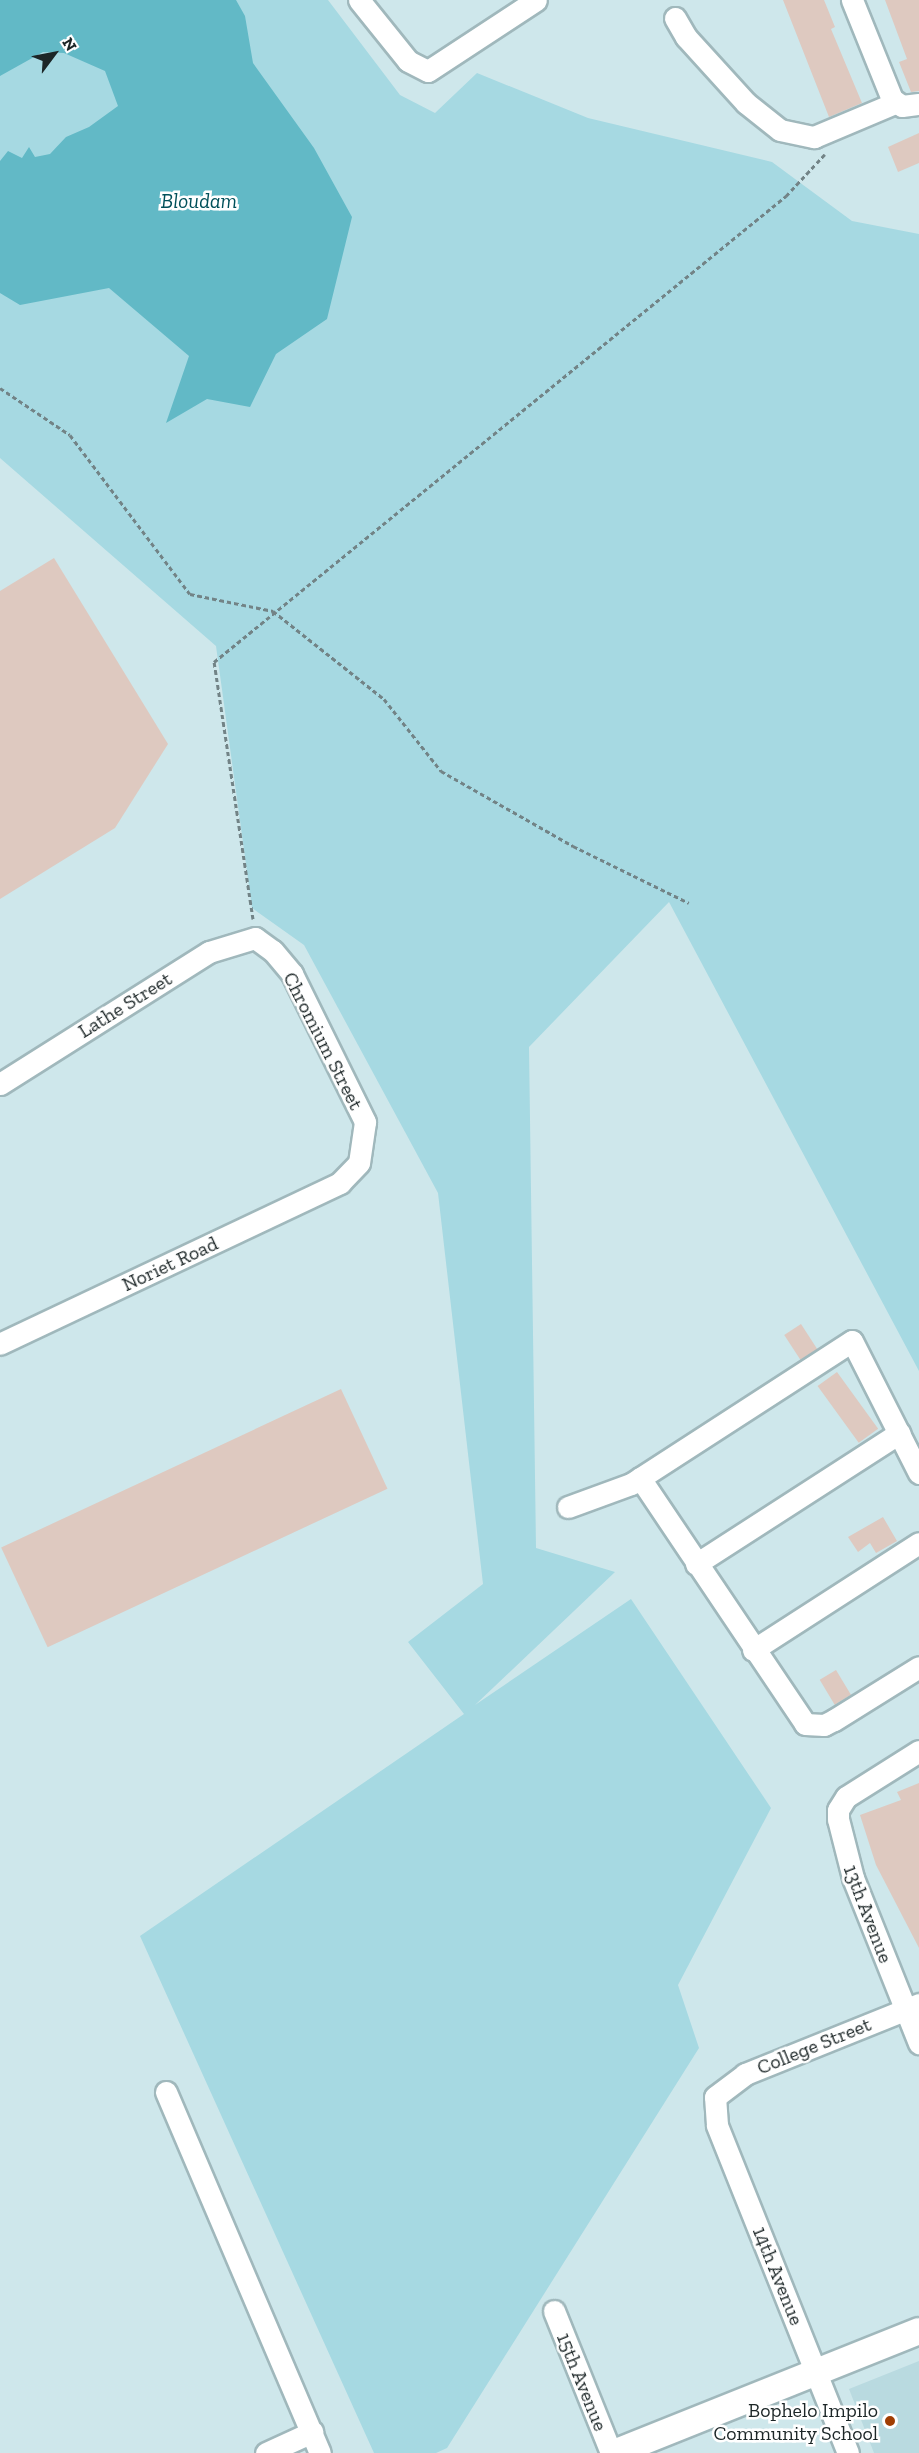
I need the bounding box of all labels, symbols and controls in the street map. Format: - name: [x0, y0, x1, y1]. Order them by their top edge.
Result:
- north arrow: [24, 24, 84, 84]
- text: N: [58, 34, 81, 54]
- water label: Bloudam: [161, 188, 237, 214]
- street label: Lathe Street: [74, 967, 176, 1043]
- street label: Chromium Street: [278, 968, 368, 1114]
- street label: Noriet Road: [118, 1231, 222, 1297]
- street label: 13th Avenue: [838, 1861, 898, 1967]
- street label: College Street: [753, 2012, 875, 2080]
- street label: 14th Avenue: [747, 2223, 809, 2329]
- street label: 15th Avenue: [551, 2329, 613, 2435]
- place label: Bophelo Impilo Community School: [713, 2398, 878, 2445]
- marker: Bophelo Impilo Community School: [883, 2414, 897, 2428]

